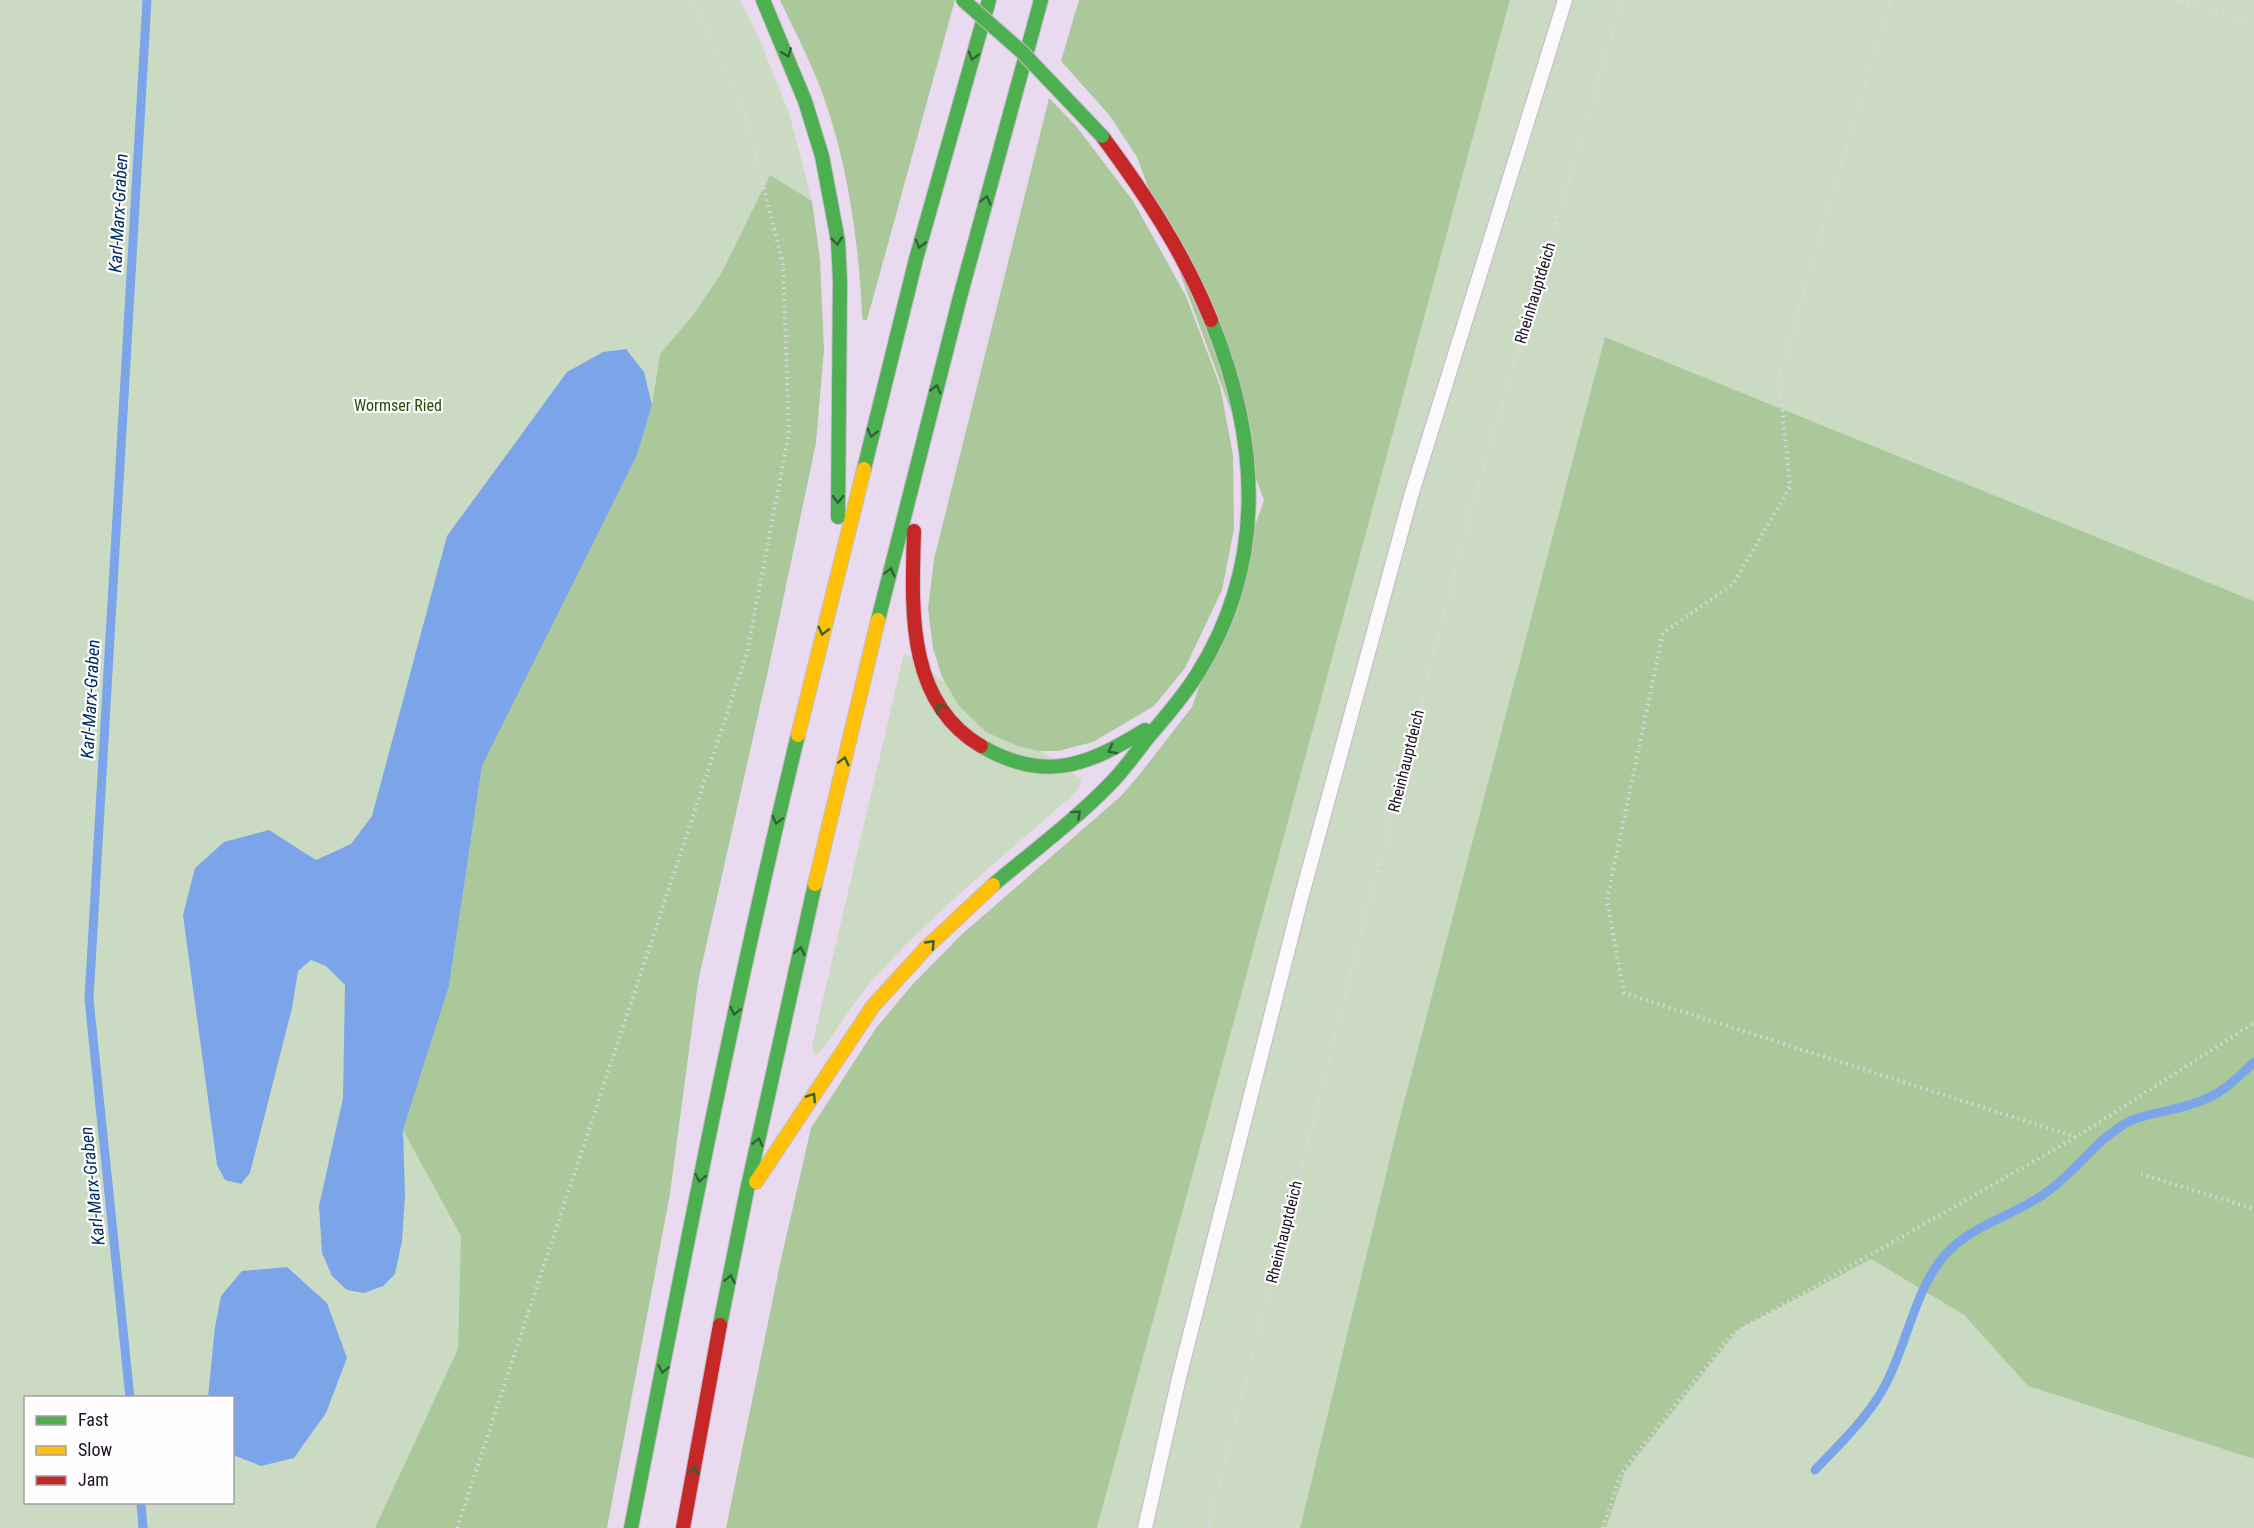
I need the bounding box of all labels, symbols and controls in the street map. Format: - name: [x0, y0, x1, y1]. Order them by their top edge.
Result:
- one-way arrow: [779, 48, 792, 58]
- one-way arrow: [968, 50, 980, 61]
- water label: Karl-Marx-Graben: [104, 153, 132, 273]
- one-way arrow: [978, 196, 991, 206]
- one-way arrow: [830, 236, 843, 246]
- one-way arrow: [915, 238, 927, 249]
- street label: Rheinhauptdeich: [1511, 240, 1559, 346]
- one-way arrow: [928, 384, 941, 394]
- park label: Wormser Ried: [354, 396, 442, 415]
- one-way arrow: [867, 428, 880, 438]
- one-way arrow: [832, 494, 844, 503]
- one-way arrow: [882, 567, 895, 577]
- one-way arrow: [818, 626, 831, 636]
- water label: Karl-Marx-Graben: [76, 639, 104, 759]
- one-way arrow: [937, 703, 948, 714]
- street label: Rheinhauptdeich: [1384, 708, 1428, 814]
- one-way arrow: [1108, 743, 1118, 754]
- one-way arrow: [836, 756, 849, 766]
- one-way arrow: [1070, 810, 1080, 821]
- one-way arrow: [771, 815, 784, 825]
- one-way arrow: [924, 940, 935, 950]
- one-way arrow: [793, 946, 806, 956]
- one-way arrow: [729, 1006, 742, 1016]
- one-way arrow: [804, 1093, 816, 1103]
- water label: Karl-Marx-Graben: [75, 1126, 109, 1246]
- one-way arrow: [751, 1137, 764, 1147]
- one-way arrow: [694, 1172, 707, 1182]
- street label: Rheinhauptdeich: [1262, 1179, 1306, 1285]
- one-way arrow: [723, 1274, 736, 1284]
- one-way arrow: [657, 1364, 670, 1374]
- legend: [24, 1396, 234, 1504]
- text: Fast: [78, 1409, 109, 1430]
- text: Slow: [78, 1439, 113, 1460]
- one-way arrow: [687, 1466, 699, 1475]
- text: Jam: [78, 1469, 109, 1490]

